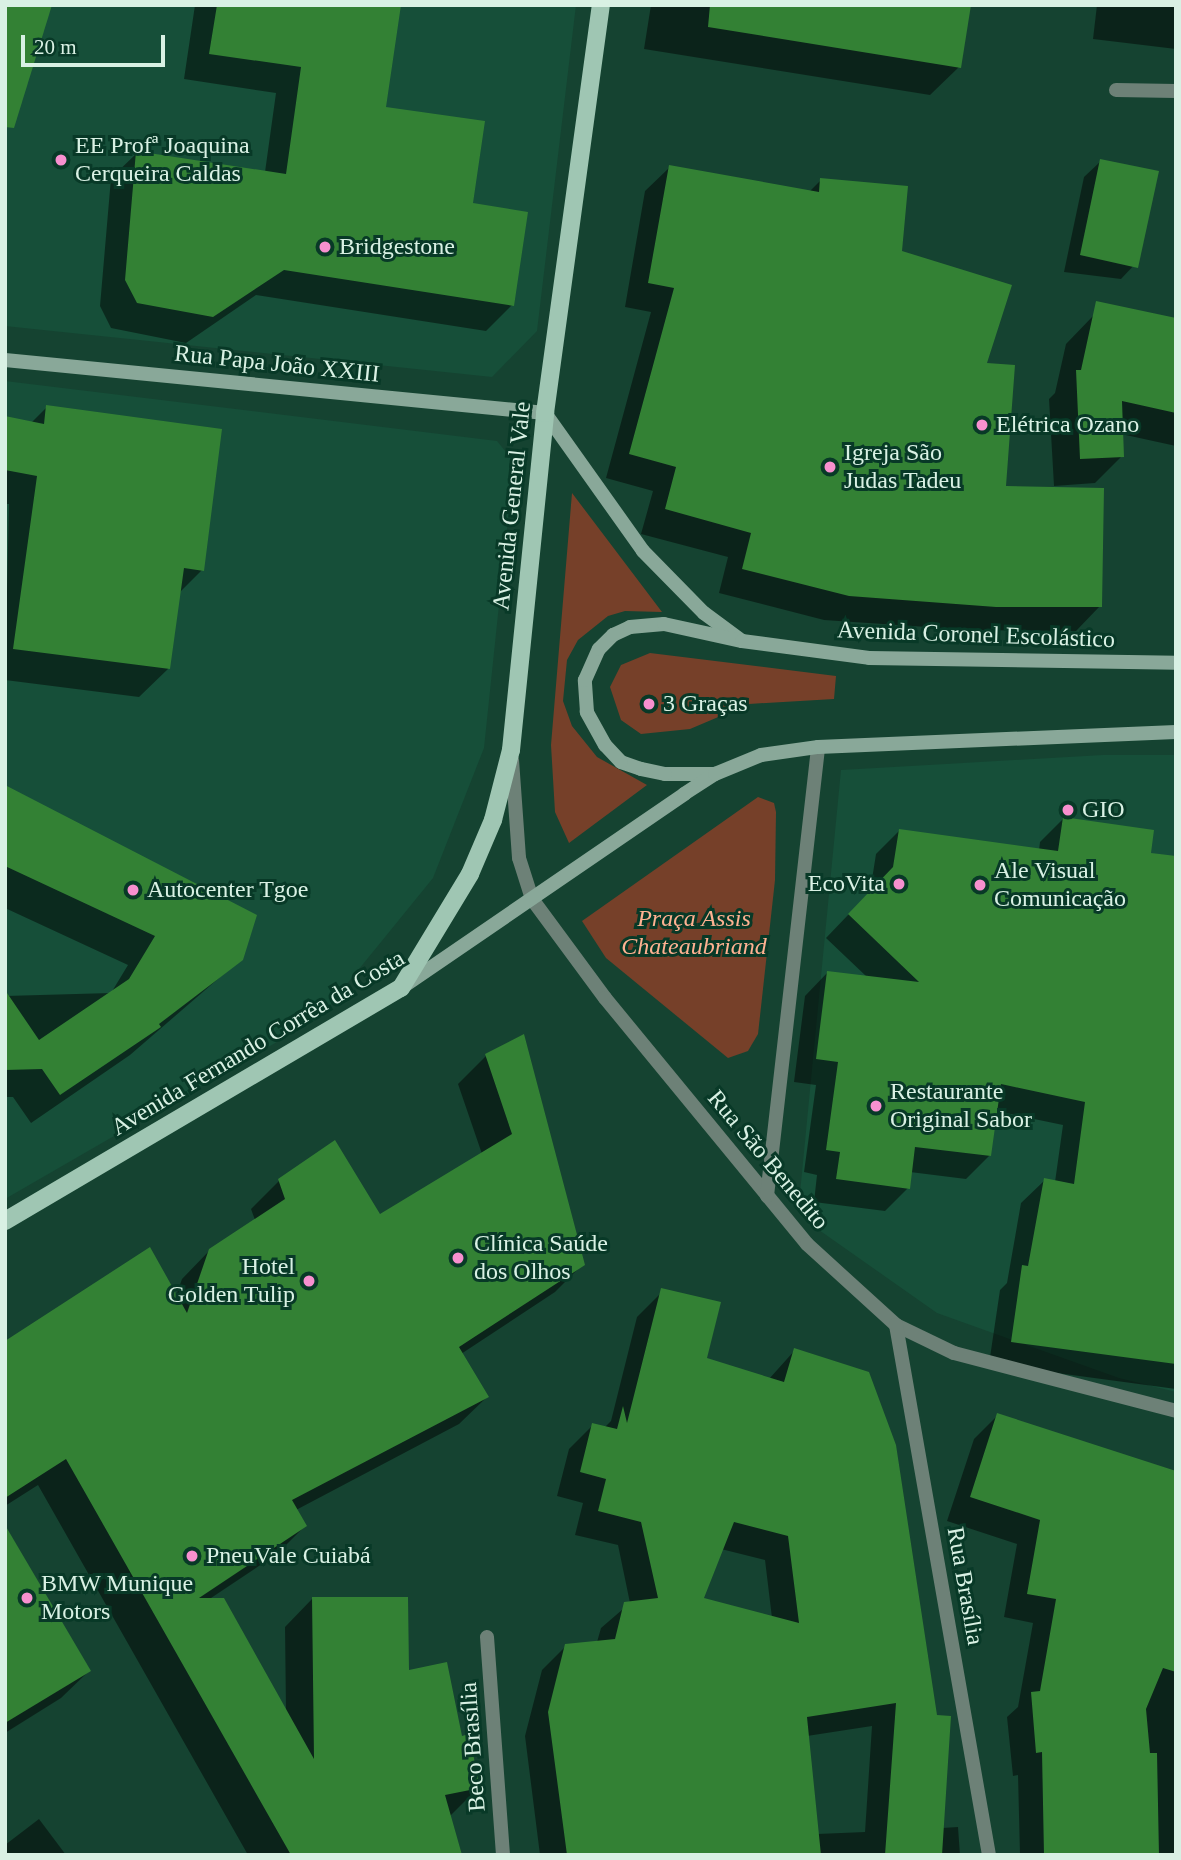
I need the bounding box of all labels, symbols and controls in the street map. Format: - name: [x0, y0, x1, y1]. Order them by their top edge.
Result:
- scale bar: [24, 21, 168, 65]
- text: 20 m: [34, 35, 77, 59]
- place label: EE Profª Joaquina Cerqueira Caldas: [75, 132, 250, 188]
- marker: EE Profª Joaquina Cerqueira Caldas: [53, 152, 69, 168]
- place label: Bridgestone: [339, 233, 455, 261]
- marker: Bridgestone: [317, 239, 333, 255]
- street label: Rua Papa João XXIII: [173, 339, 381, 389]
- street label: Avenida General Vale: [487, 400, 537, 612]
- place label: Elétrica Ozano: [996, 411, 1139, 439]
- marker: Elétrica Ozano: [974, 417, 990, 433]
- place label: Igreja São Judas Tadeu: [844, 439, 962, 495]
- marker: Igreja São Judas Tadeu: [822, 459, 838, 475]
- street label: Avenida Coronel Escolástico: [837, 616, 1115, 654]
- place label: 3 Graças: [663, 690, 748, 718]
- marker: 3 Graças: [641, 696, 657, 712]
- place label: GIO: [1082, 796, 1125, 824]
- marker: GIO: [1060, 802, 1076, 818]
- place label: Ale Visual Comunicação: [994, 857, 1126, 913]
- place label: EcoVita: [808, 870, 885, 898]
- place label: Autocenter Tgoe: [147, 876, 309, 904]
- marker: EcoVita: [891, 876, 907, 892]
- marker: Ale Visual Comunicação: [972, 877, 988, 893]
- marker: Autocenter Tgoe: [125, 882, 141, 898]
- park label: Praça Assis Chateaubriand: [621, 905, 767, 961]
- street label: Avenida Fernando Corrêa da Costa: [106, 944, 410, 1142]
- place label: Restaurante Original Sabor: [890, 1078, 1032, 1134]
- street label: Rua São Benedito: [701, 1084, 835, 1236]
- marker: Restaurante Original Sabor: [868, 1098, 884, 1114]
- place label: Clínica Saúde dos Olhos: [474, 1230, 608, 1286]
- marker: Clínica Saúde dos Olhos: [448, 1248, 468, 1268]
- place label: Hotel Golden Tulip: [167, 1253, 295, 1309]
- marker: Hotel Golden Tulip: [301, 1273, 317, 1289]
- street label: Rua Brasília: [940, 1525, 990, 1647]
- place label: PneuVale Cuiabá: [206, 1542, 371, 1570]
- marker: PneuVale Cuiabá: [184, 1548, 200, 1564]
- place label: BMW Munique Motors: [41, 1570, 194, 1626]
- marker: BMW Munique Motors: [19, 1590, 35, 1606]
- street label: Beco Brasília: [454, 1681, 492, 1813]

